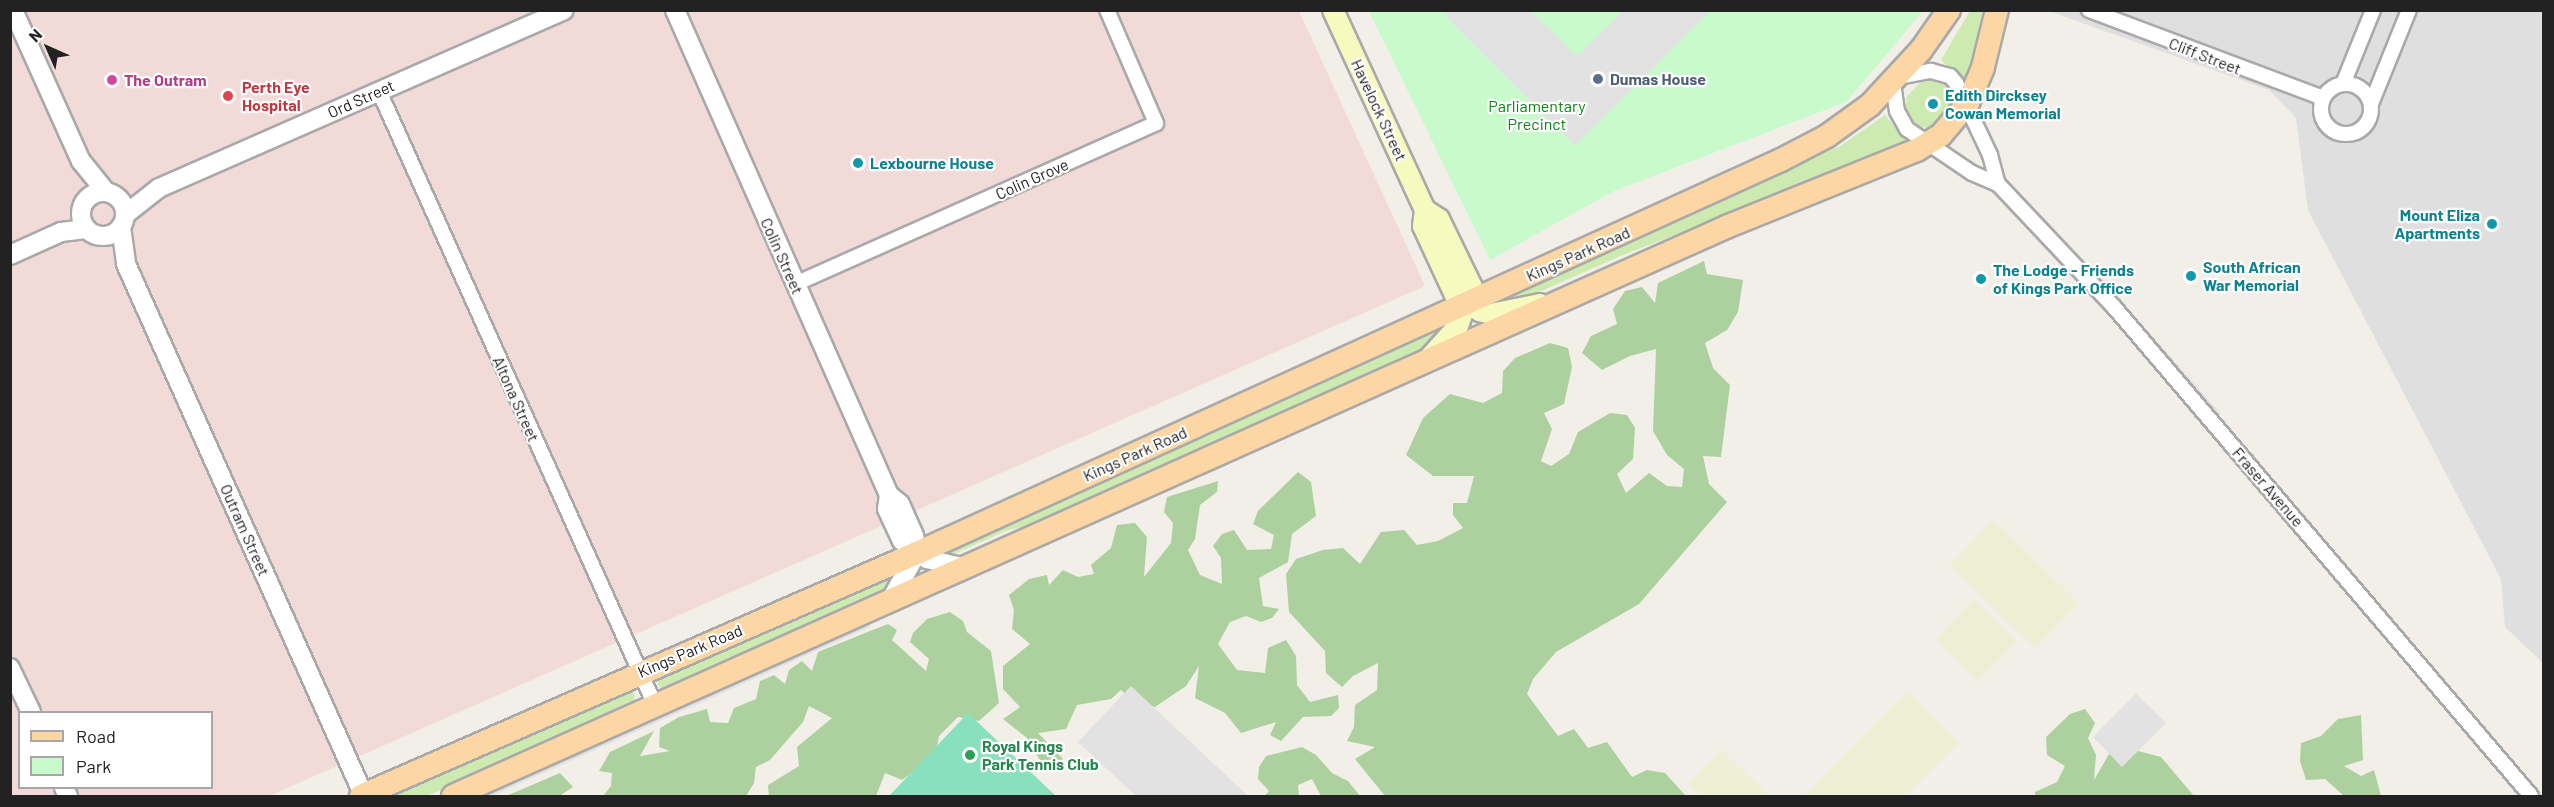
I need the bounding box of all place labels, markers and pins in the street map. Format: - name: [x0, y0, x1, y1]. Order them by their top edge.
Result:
- place label: Dumas House: [1610, 69, 1706, 89]
- place label: The Outram: [124, 70, 207, 90]
- marker: Dumas House: [1591, 72, 1605, 86]
- marker: The Outram: [105, 73, 119, 87]
- place label: Perth Eye Hospital: [242, 77, 310, 115]
- place label: Edith Dircksey Cowan Memorial: [1945, 85, 2061, 123]
- marker: Perth Eye Hospital: [219, 87, 237, 105]
- marker: Edith Dircksey Cowan Memorial: [1926, 97, 1940, 111]
- place label: Lexbourne House: [870, 153, 994, 173]
- marker: Lexbourne House: [851, 156, 865, 170]
- place label: Mount Eliza Apartments: [2395, 205, 2480, 243]
- marker: Mount Eliza Apartments: [2485, 217, 2499, 231]
- place label: South African War Memorial: [2203, 257, 2301, 295]
- place label: The Lodge - Friends of Kings Park Office: [1993, 260, 2134, 298]
- marker: South African War Memorial: [2184, 269, 2198, 283]
- marker: The Lodge - Friends of Kings Park Office: [1974, 272, 1988, 286]
- place label: Royal Kings Park Tennis Club: [982, 736, 1099, 774]
- marker: Royal Kings Park Tennis Club: [963, 748, 977, 762]

